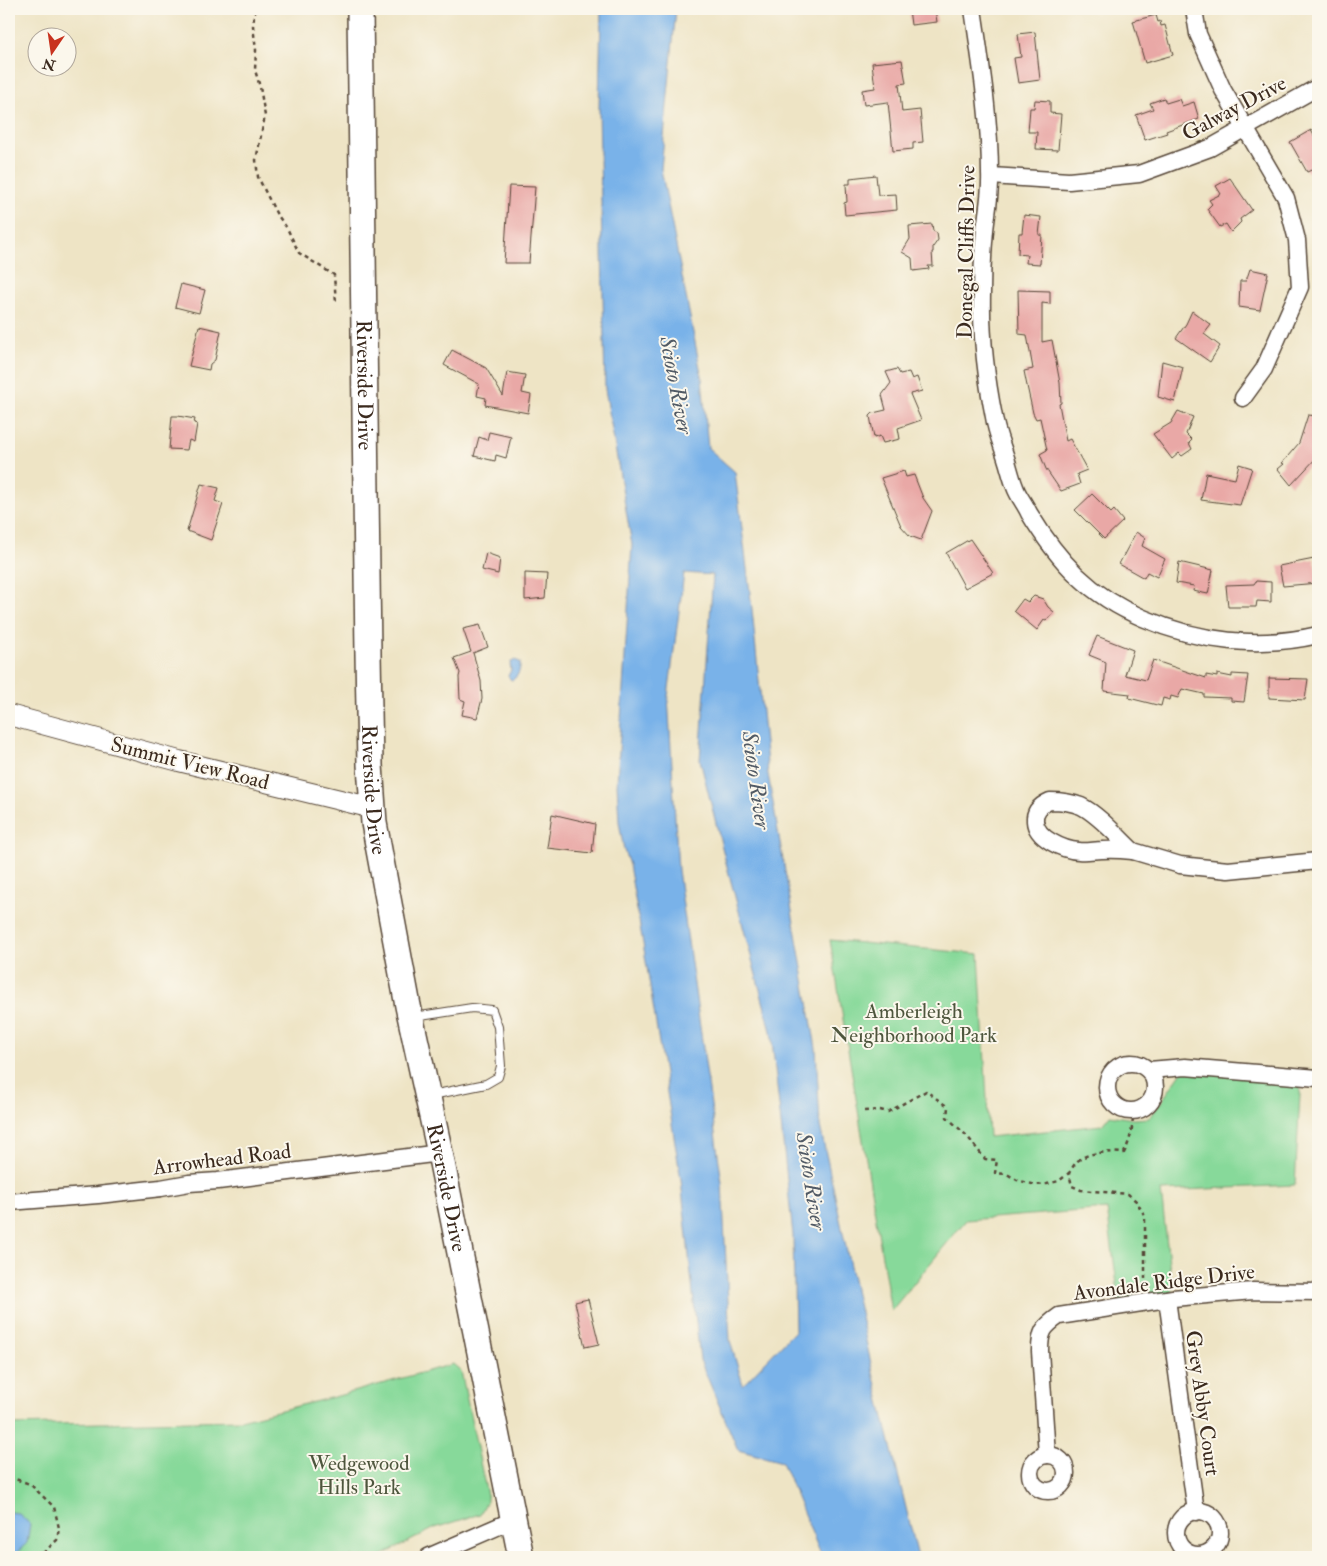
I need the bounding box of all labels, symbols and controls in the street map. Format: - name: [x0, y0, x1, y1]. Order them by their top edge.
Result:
- north arrow: [28, 28, 78, 78]
- text: N: [41, 54, 58, 74]
- street label: Galway Drive: [1177, 70, 1291, 147]
- street label: Donegal Cliffs Drive: [951, 165, 982, 339]
- street label: Riverside Drive: [350, 320, 378, 451]
- water label: Scioto River: [653, 333, 700, 438]
- street label: Riverside Drive: [355, 725, 393, 857]
- water label: Scioto River: [735, 728, 777, 833]
- street label: Summit View Road: [108, 731, 272, 796]
- park label: Amberleigh Neighborhood Park: [831, 998, 997, 1049]
- street label: Riverside Drive: [420, 1121, 473, 1254]
- water label: Scioto River: [789, 1129, 833, 1234]
- street label: Arrowhead Road: [151, 1138, 293, 1181]
- street label: Avondale Ridge Drive: [1071, 1258, 1257, 1307]
- street label: Grey Abby Court: [1179, 1329, 1226, 1478]
- park label: Wedgewood Hills Park: [307, 1450, 410, 1501]

